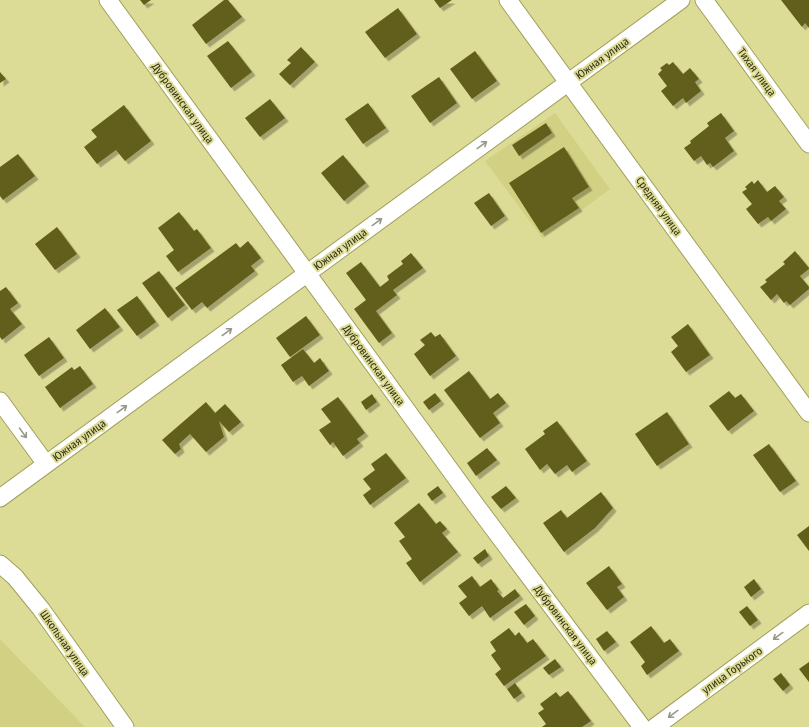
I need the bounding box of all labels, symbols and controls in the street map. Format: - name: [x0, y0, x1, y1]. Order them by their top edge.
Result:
- street label: Южная улица: [573, 35, 632, 82]
- street label: Тихая улица: [735, 46, 778, 99]
- street label: Дубровинская улица: [148, 60, 216, 146]
- one-way arrow: [476, 141, 487, 150]
- street label: Средняя улица: [633, 174, 684, 238]
- one-way arrow: [371, 218, 382, 226]
- street label: Южная улица: [311, 226, 370, 273]
- street label: Дубровинская улица: [339, 322, 407, 408]
- one-way arrow: [221, 328, 232, 336]
- one-way arrow: [116, 405, 127, 413]
- street label: Южная улица: [50, 417, 109, 464]
- one-way arrow: [19, 427, 27, 438]
- street label: Дубровинская улица: [531, 582, 600, 668]
- street label: Школьная улица: [37, 608, 92, 679]
- one-way arrow: [772, 632, 783, 641]
- street label: улица Горького: [700, 644, 765, 697]
- one-way arrow: [668, 709, 679, 718]

